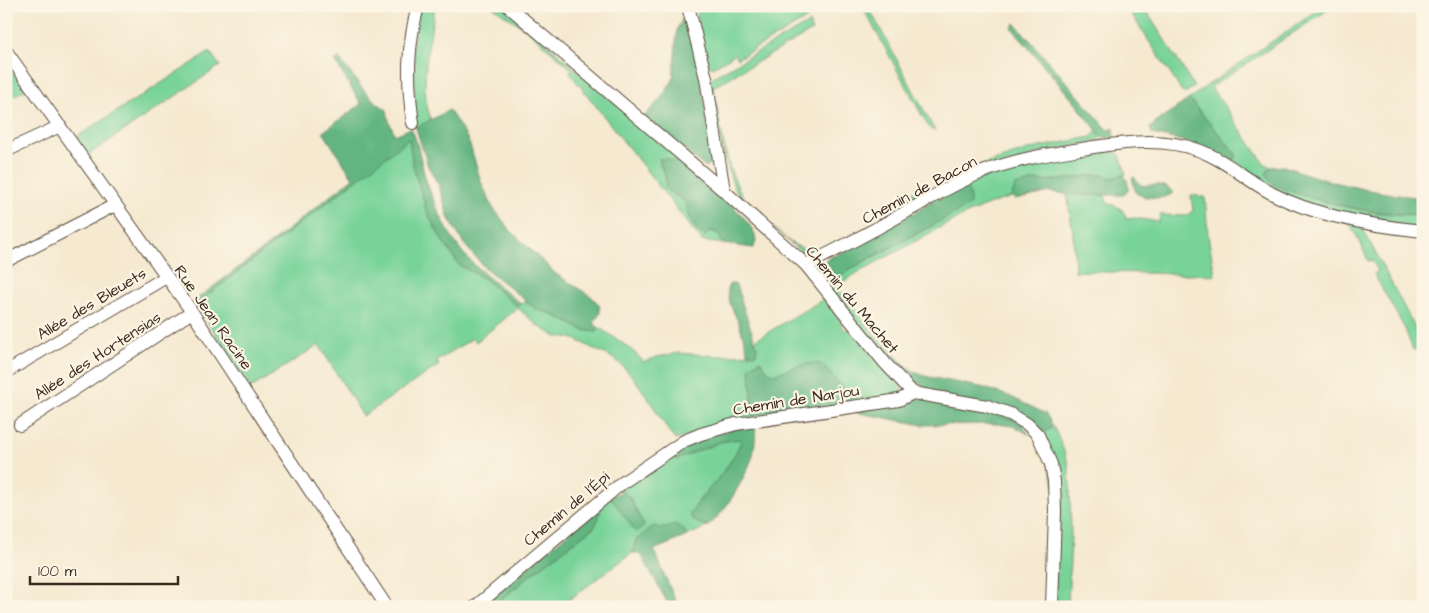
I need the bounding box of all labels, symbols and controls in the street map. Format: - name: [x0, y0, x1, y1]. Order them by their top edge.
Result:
- street label: Chemin de Bacon: [858, 150, 981, 229]
- street label: Chemin du Machet: [801, 241, 904, 359]
- street label: Rue Jean Racine: [169, 261, 258, 375]
- street label: Allée des Bleuets: [33, 262, 150, 345]
- street label: Allée des Hortensias: [30, 306, 165, 405]
- street label: Chemin de Narjou: [732, 379, 861, 421]
- street label: Chemin de l'Épi: [519, 466, 615, 551]
- scale bar: [30, 553, 178, 585]
- text: 100 m: [38, 561, 77, 582]

